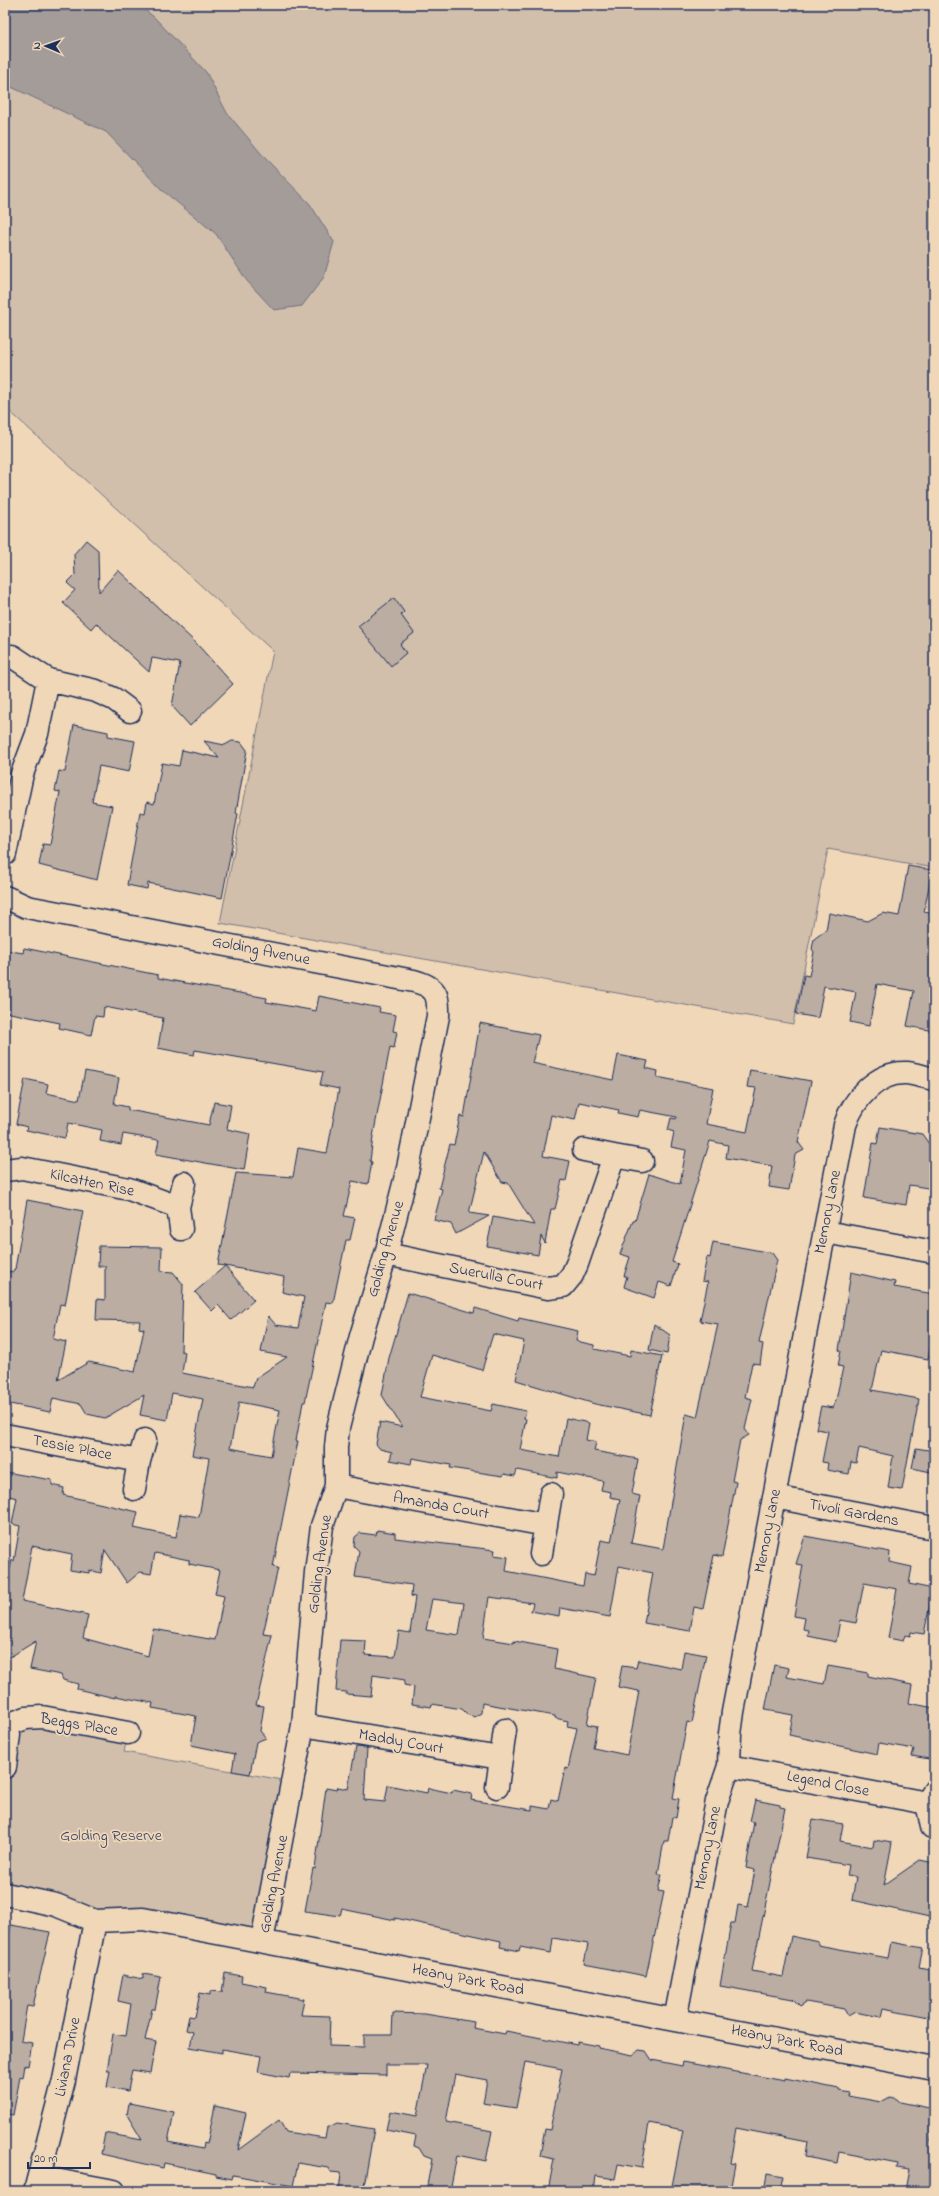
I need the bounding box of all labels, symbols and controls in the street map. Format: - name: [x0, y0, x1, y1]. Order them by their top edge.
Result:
- north arrow: [26, 26, 66, 66]
- text: N: [29, 42, 45, 50]
- street label: Golding Avenue: [210, 930, 313, 972]
- street label: Kilcatten Rise: [47, 1162, 137, 1204]
- street label: Memory Lane: [808, 1167, 848, 1256]
- street label: Golding Avenue: [361, 1197, 411, 1300]
- street label: Suerulla Court: [447, 1256, 546, 1298]
- street label: Tessie Place: [30, 1429, 115, 1468]
- street label: Amanda Court: [391, 1486, 491, 1526]
- street label: Memory Lane: [748, 1486, 788, 1575]
- street label: Tivoli Gardens: [807, 1492, 901, 1534]
- street label: Golding Avenue: [301, 1512, 339, 1615]
- street label: Beggs Place: [37, 1707, 120, 1743]
- street label: Maddy Court: [357, 1723, 446, 1761]
- street label: Legend Close: [785, 1764, 872, 1804]
- street label: Memory Lane: [688, 1803, 728, 1892]
- park label: Golding Reserve: [60, 1824, 163, 1848]
- street label: Golding Avenue: [253, 1832, 295, 1935]
- street label: Heany Park Road: [410, 1957, 526, 2003]
- street label: Liviana Drive: [49, 2014, 88, 2099]
- street label: Heany Park Road: [729, 2018, 845, 2064]
- scale bar: [28, 2144, 90, 2170]
- text: 20 m: [34, 2150, 57, 2168]

